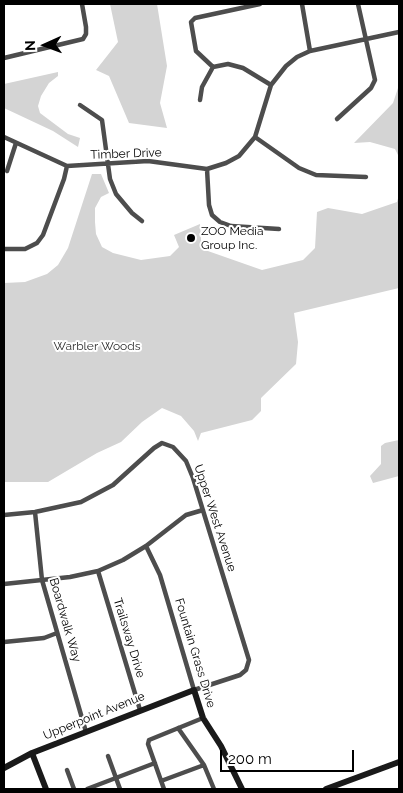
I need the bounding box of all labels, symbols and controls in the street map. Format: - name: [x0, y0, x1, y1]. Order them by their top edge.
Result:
- north arrow: [20, 20, 70, 70]
- text: N: [22, 40, 38, 51]
- street label: Timber Drive: [90, 146, 162, 162]
- place label: ZOO Media Group Inc.: [201, 224, 264, 252]
- marker: ZOO Media Group Inc.: [185, 232, 197, 244]
- park label: Warbler Woods: [54, 339, 140, 353]
- street label: Upper West Avenue: [191, 463, 239, 573]
- street label: Boardwalk Way: [46, 576, 84, 664]
- street label: Trailsway Drive: [110, 596, 148, 680]
- street label: Fountain Grass Drive: [171, 597, 219, 709]
- street label: Upperpoint Avenue: [41, 689, 147, 743]
- scale bar: [223, 740, 357, 772]
- text: 200 m: [228, 750, 272, 768]

